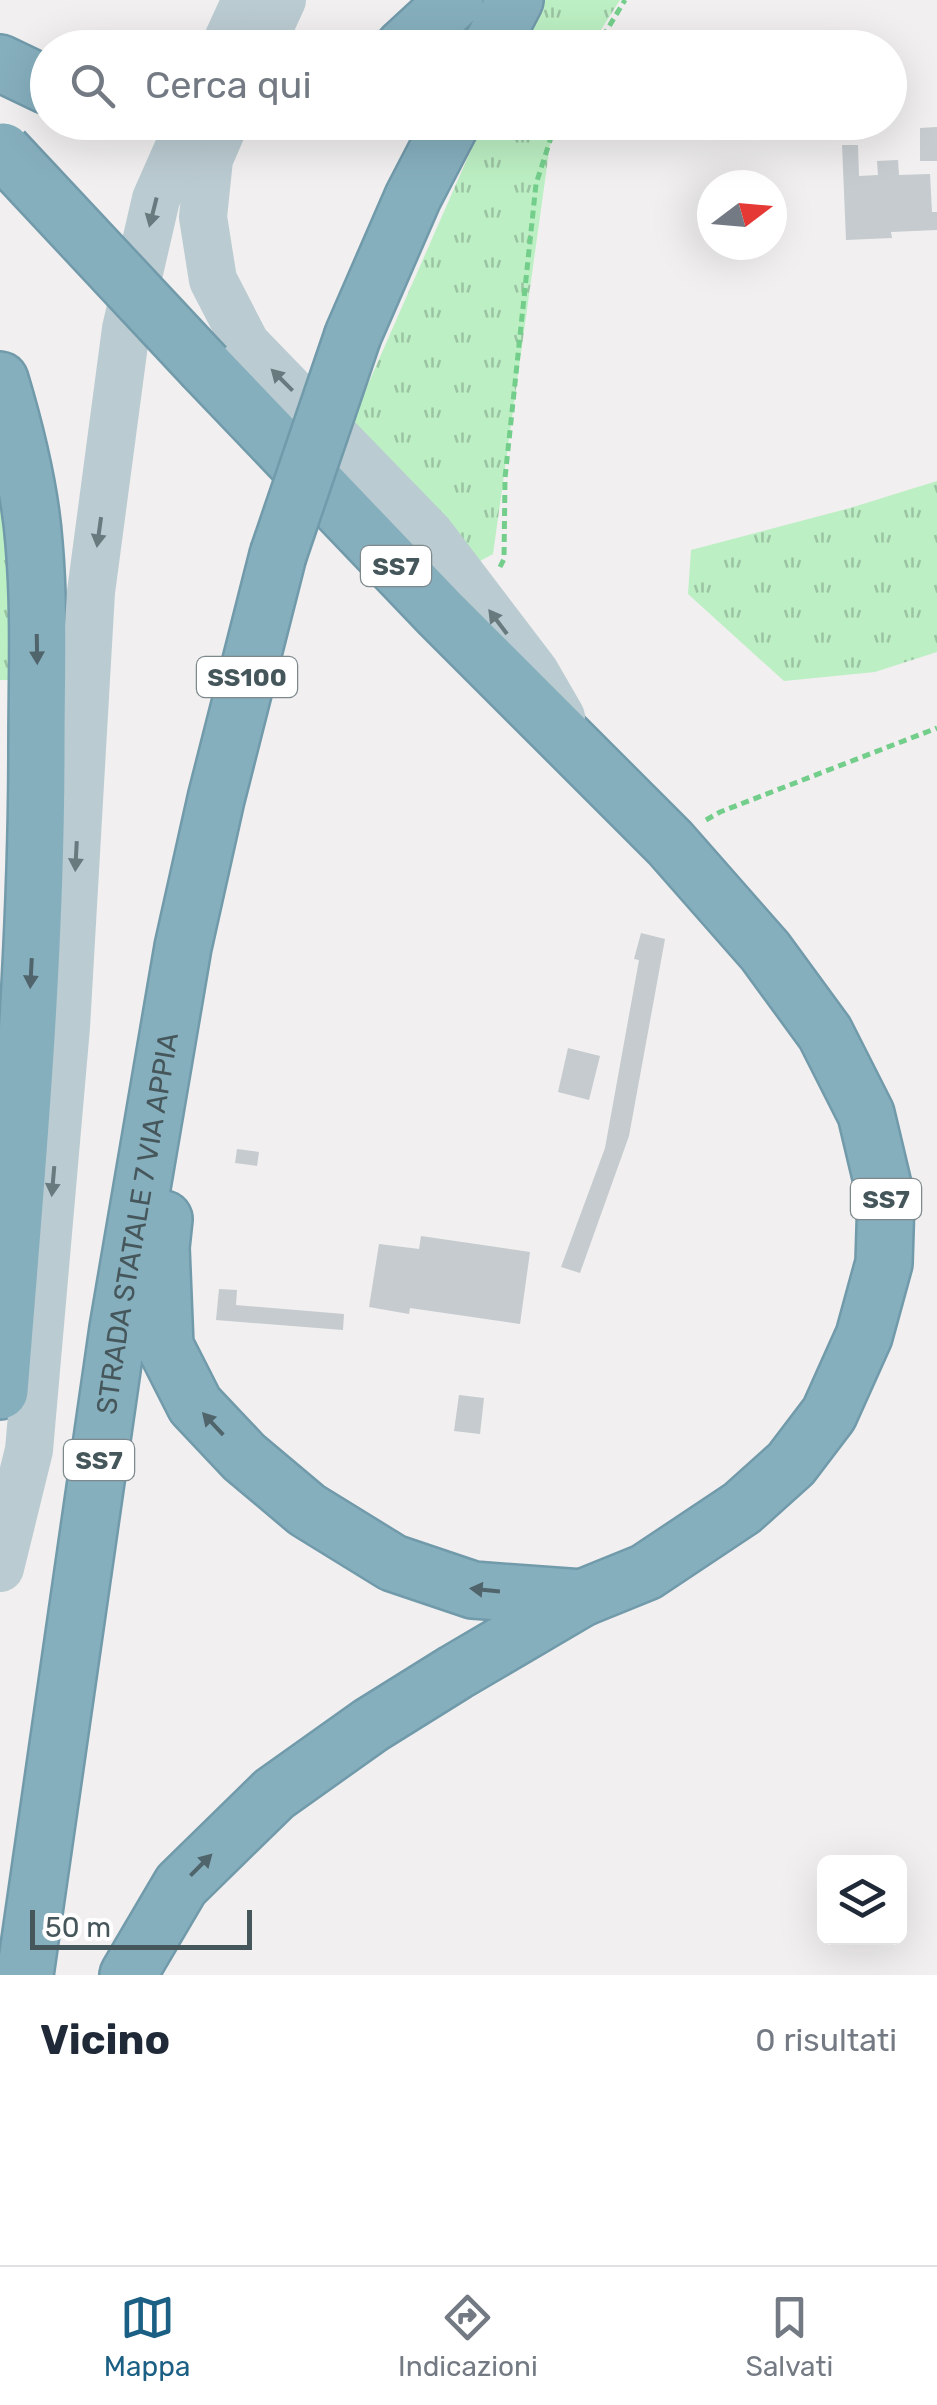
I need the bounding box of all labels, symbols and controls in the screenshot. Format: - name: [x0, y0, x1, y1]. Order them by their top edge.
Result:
- search box: [30, 30, 907, 140]
- icon: search: [65, 58, 120, 113]
- text: Cerca qui: [145, 62, 312, 108]
- north arrow: [697, 170, 787, 260]
- one-way arrow: [145, 197, 160, 228]
- one-way arrow: [270, 369, 294, 392]
- one-way arrow: [90, 517, 106, 549]
- road number: SS7: [361, 546, 431, 586]
- one-way arrow: [488, 609, 508, 635]
- one-way arrow: [29, 633, 45, 665]
- road number: SS100: [197, 657, 297, 697]
- one-way arrow: [68, 841, 84, 873]
- one-way arrow: [23, 958, 39, 990]
- street label: STRADA STATALE 7 VIA APPIA: [89, 1030, 185, 1417]
- one-way arrow: [44, 1165, 60, 1197]
- road number: SS7: [851, 1179, 921, 1219]
- one-way arrow: [202, 1412, 225, 1436]
- road number: SS7: [64, 1440, 134, 1480]
- one-way arrow: [469, 1582, 500, 1598]
- one-way arrow: [189, 1854, 213, 1878]
- map controls: [817, 1855, 907, 1945]
- button: layers: [817, 1855, 907, 1945]
- scale bar: [30, 1905, 252, 1950]
- text: 50 m: [45, 1911, 111, 1944]
- text: Vicino: [40, 2015, 170, 2065]
- text: 0 risultati: [755, 2021, 897, 2059]
- tab: Mappa: [104, 2290, 190, 2383]
- tab: Indicazioni: [398, 2290, 538, 2383]
- tab: Salvati: [745, 2290, 833, 2383]

